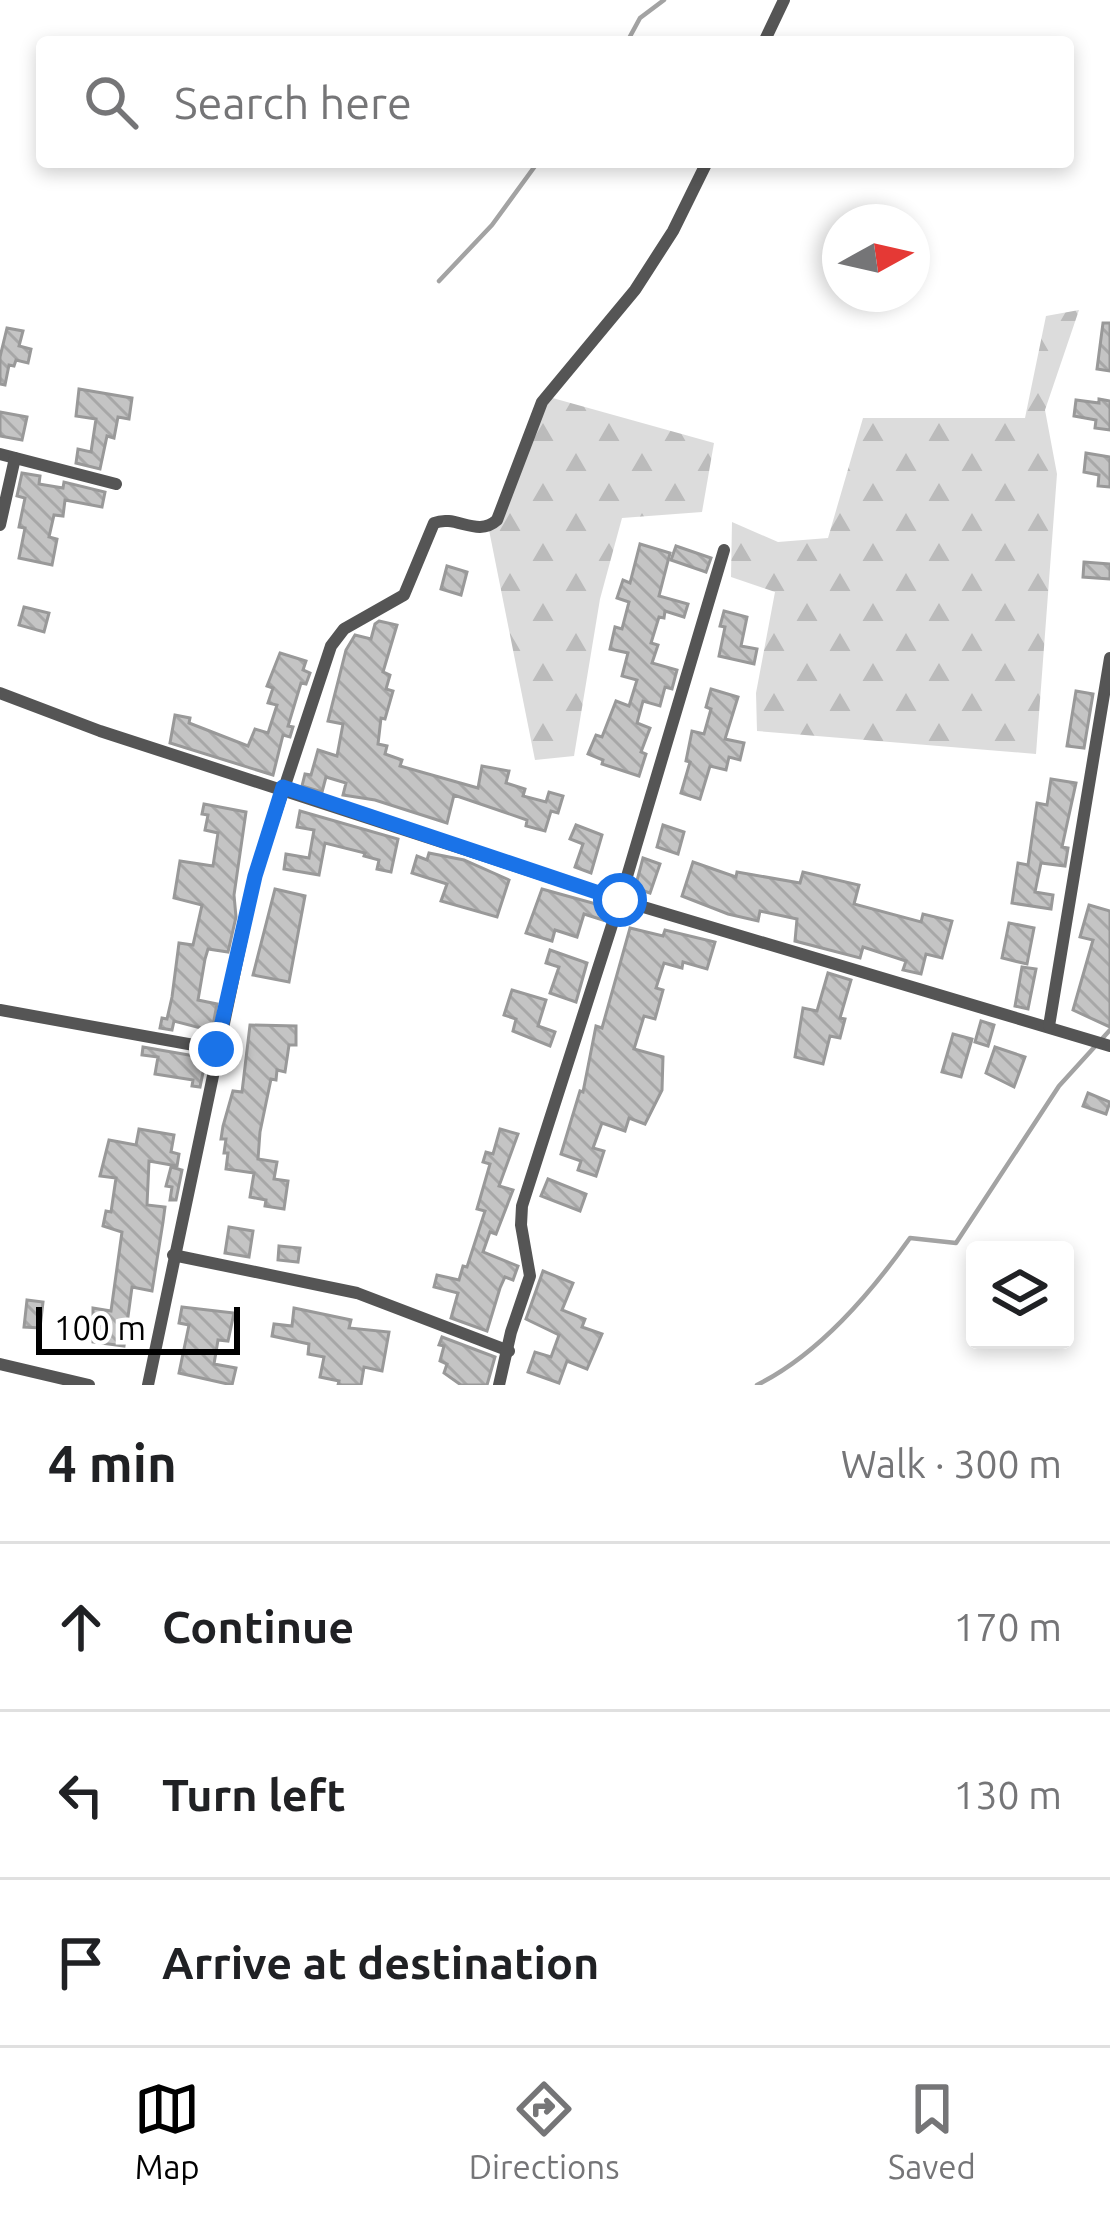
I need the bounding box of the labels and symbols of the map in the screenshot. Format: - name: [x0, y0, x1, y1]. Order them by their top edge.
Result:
- north arrow: [822, 204, 930, 312]
- route start: [593, 873, 647, 927]
- route end: [189, 1022, 243, 1076]
- scale bar: [36, 1301, 240, 1354]

